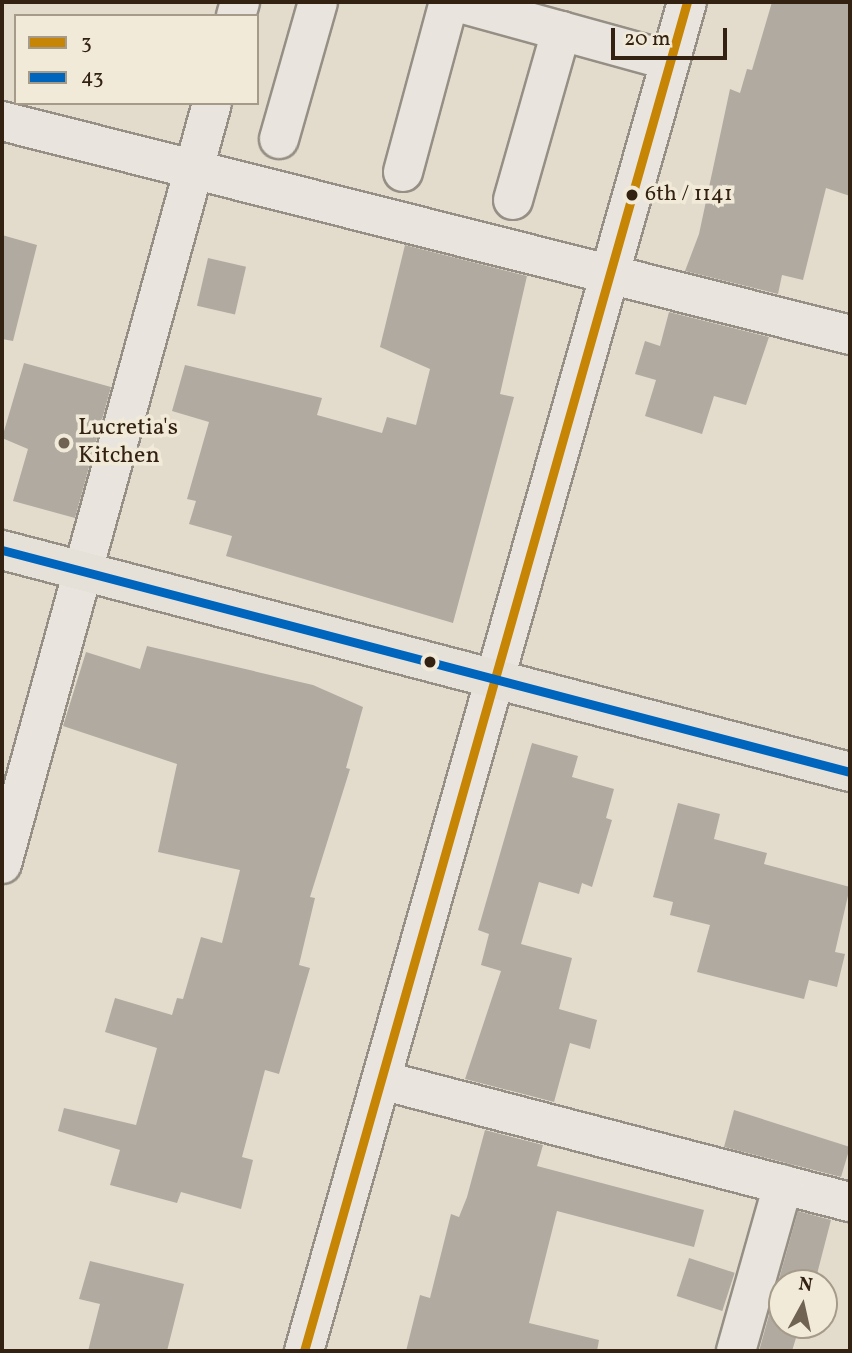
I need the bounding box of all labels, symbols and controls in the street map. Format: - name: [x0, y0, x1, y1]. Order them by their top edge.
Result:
- legend: [14, 14, 259, 105]
- scale bar: [614, 14, 730, 58]
- text: 20 m: [624, 25, 670, 54]
- text: 3: [81, 28, 92, 57]
- text: 43: [81, 63, 103, 92]
- place label: 6th / 1141: [645, 182, 733, 208]
- marker: 6th / 1141: [625, 188, 639, 202]
- place label: Lucretia's Kitchen: [78, 415, 178, 471]
- marker: Lucretia's Kitchen: [56, 435, 72, 451]
- unlabelled marker: [423, 655, 437, 669]
- north arrow: [768, 1269, 838, 1339]
- text: N: [797, 1271, 814, 1299]

